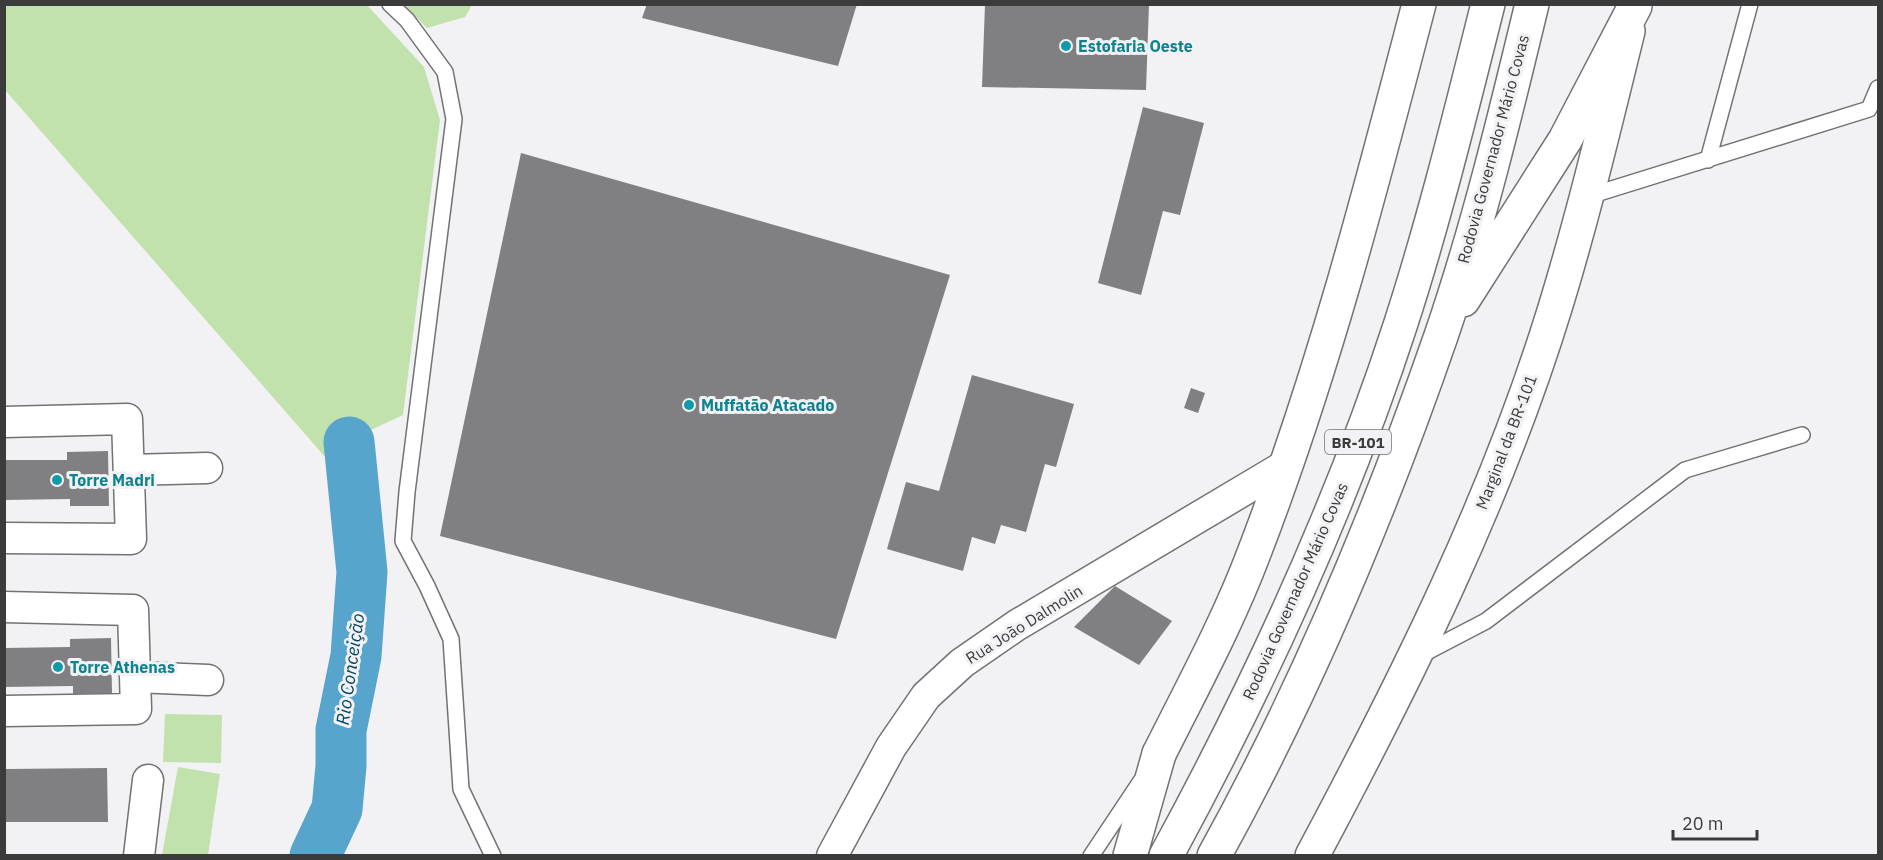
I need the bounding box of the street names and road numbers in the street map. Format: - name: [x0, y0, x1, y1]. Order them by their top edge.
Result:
- street label: Rodovia Governador Mário Covas: [1453, 32, 1533, 266]
- street label: Marginal da BR-101: [1471, 372, 1541, 512]
- road number: BR-101: [1325, 430, 1391, 454]
- street label: Rodovia Governador Mário Covas: [1238, 479, 1352, 703]
- street label: Rua João Dalmolin: [962, 580, 1086, 668]

